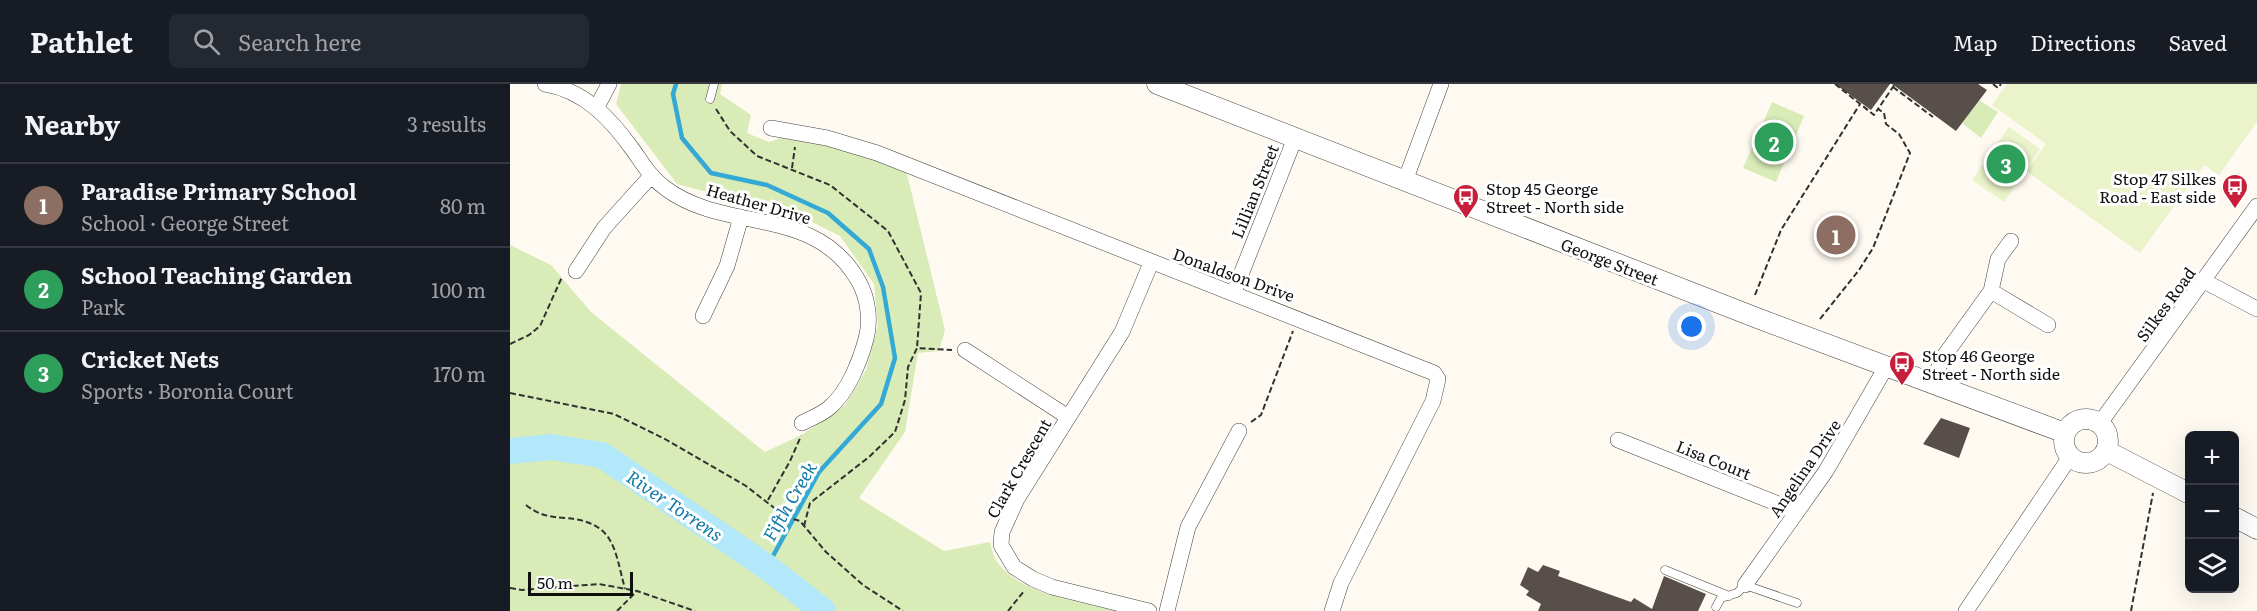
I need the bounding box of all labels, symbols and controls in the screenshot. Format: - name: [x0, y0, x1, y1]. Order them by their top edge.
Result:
- search box: [169, 14, 589, 68]
- text: Pathlet: [30, 20, 133, 62]
- icon: search: [190, 25, 223, 58]
- text: Search here: [238, 25, 361, 58]
- text: Map: [1953, 26, 1998, 57]
- text: Directions: [2031, 26, 2136, 57]
- text: Saved: [2169, 26, 2227, 57]
- text: Nearby: [24, 104, 120, 143]
- text: 3 results: [407, 108, 486, 138]
- pin: 2: [1754, 120, 1794, 164]
- street label: Lillian Street: [1224, 140, 1284, 242]
- pin: 3: [1986, 142, 2026, 187]
- place label: Stop 47 Silkes Road - East side: [2099, 166, 2216, 208]
- bus stop icon: Stop 47 Silkes Road - East side: [2220, 172, 2250, 210]
- text: Paradise Primary School: [81, 174, 357, 207]
- place label: Stop 45 George Street - North side: [1486, 176, 1624, 218]
- street label: Heather Drive: [704, 177, 814, 229]
- bus stop icon: Stop 45 George Street - North side: [1451, 182, 1481, 220]
- text: 1: [39, 190, 48, 220]
- text: 80 m: [440, 190, 486, 220]
- text: School · George Street: [81, 207, 289, 237]
- pin: 1: [1816, 212, 1856, 258]
- street label: George Street: [1558, 231, 1663, 291]
- street label: Donaldson Drive: [1170, 241, 1298, 307]
- text: School Teaching Garden: [81, 258, 352, 291]
- street label: Silkes Road: [2130, 262, 2200, 346]
- text: 2: [38, 274, 49, 304]
- text: 100 m: [431, 274, 486, 304]
- text: Park: [81, 291, 125, 321]
- your location: [1677, 312, 1706, 341]
- text: Cricket Nets: [81, 342, 219, 375]
- place label: Stop 46 George Street - North side: [1922, 343, 2060, 385]
- bus stop icon: Stop 46 George Street - North side: [1887, 349, 1917, 387]
- text: 3: [38, 358, 49, 388]
- text: 170 m: [433, 358, 486, 388]
- text: Sports · Boronia Court: [81, 375, 294, 405]
- street label: Clark Crescent: [980, 413, 1057, 522]
- street label: Angelina Drive: [1762, 414, 1846, 522]
- map controls: [2185, 431, 2239, 593]
- button: +: [2185, 431, 2239, 485]
- street label: Lisa Court: [1673, 433, 1756, 485]
- water label: Fifth Creek: [755, 456, 823, 546]
- water label: River Torrens: [621, 463, 729, 547]
- button: −: [2185, 485, 2239, 539]
- button: layers: [2185, 539, 2239, 593]
- scale bar: [528, 569, 633, 596]
- text: 50 m: [537, 570, 573, 594]

